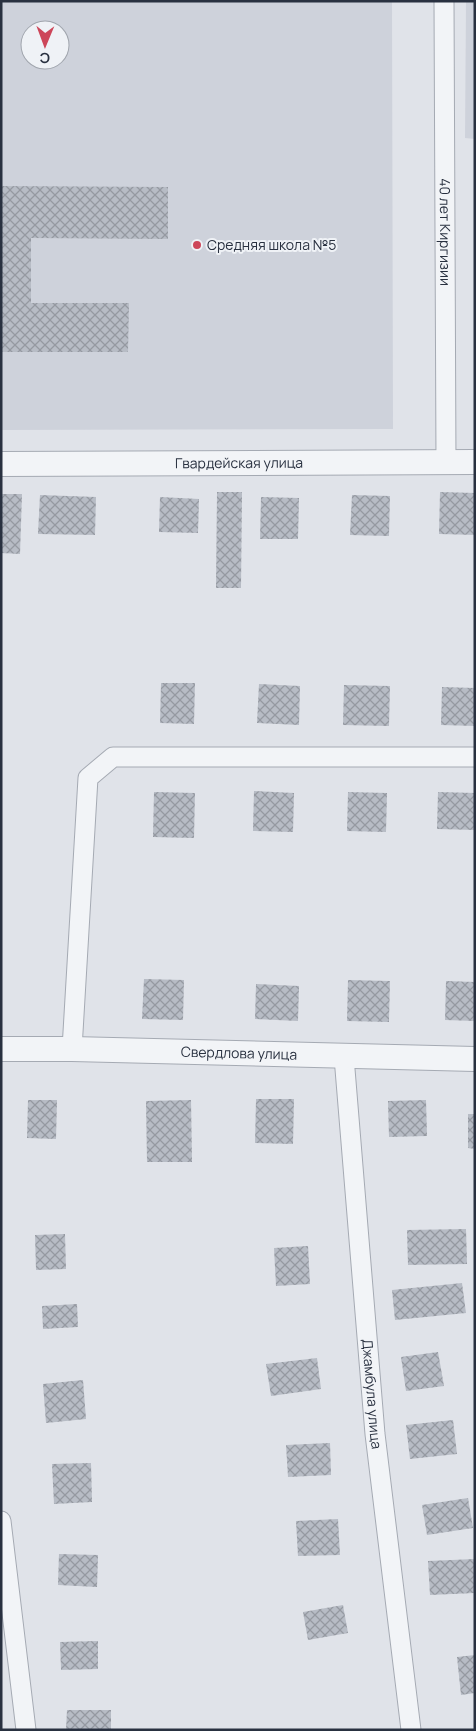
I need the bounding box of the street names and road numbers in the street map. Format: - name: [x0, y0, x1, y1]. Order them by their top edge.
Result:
- street label: 40 лет Киргизии: [436, 178, 455, 286]
- street label: Гвардейская улица: [175, 453, 303, 472]
- street label: Свердлова улица: [181, 1042, 297, 1064]
- street label: Джамбула улица: [358, 1338, 387, 1450]

